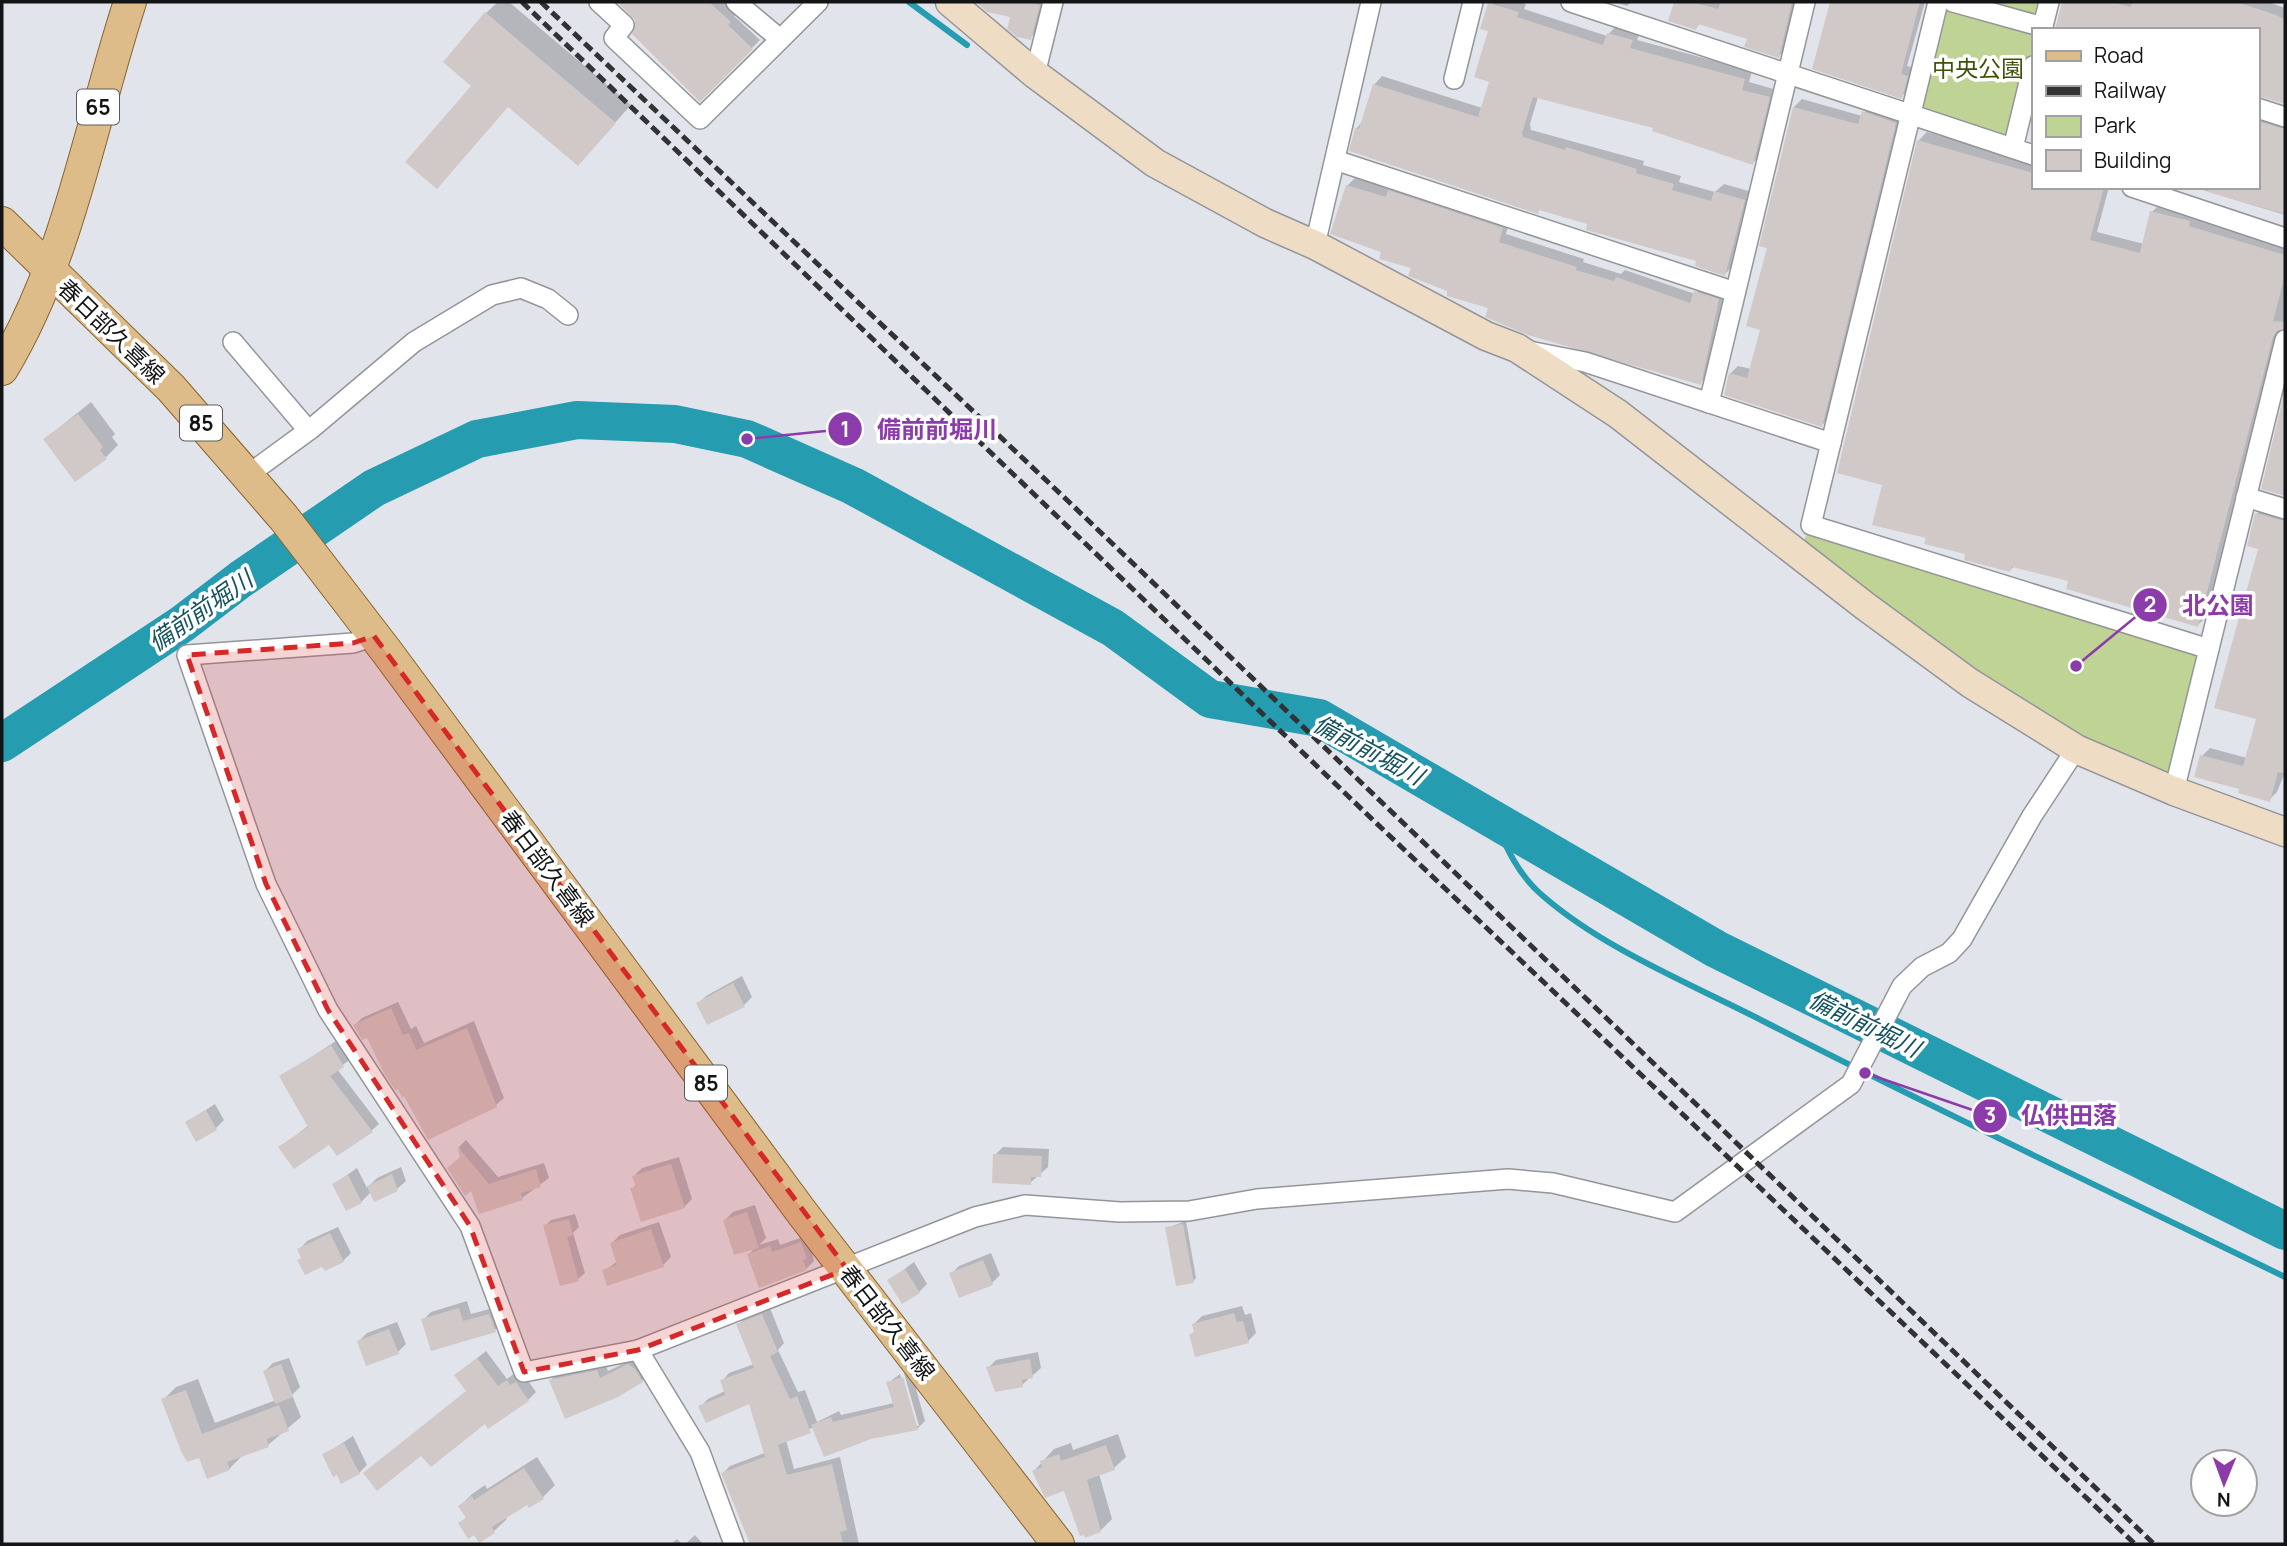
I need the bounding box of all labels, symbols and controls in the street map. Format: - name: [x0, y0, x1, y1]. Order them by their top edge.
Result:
- legend: [2032, 28, 2259, 189]
- text: Road: [2094, 41, 2144, 69]
- park label: 中央公園: [1932, 52, 2024, 84]
- text: Railway: [2094, 76, 2166, 104]
- road number: 65: [77, 90, 119, 124]
- text: Park: [2094, 111, 2136, 139]
- text: Building: [2094, 146, 2171, 174]
- street label: 春日部久喜線: [51, 272, 173, 390]
- road number: 85: [180, 406, 222, 440]
- callout: 備前前堀川: [828, 407, 1011, 452]
- text: 備前前堀川: [877, 412, 997, 445]
- text: 1: [840, 415, 850, 443]
- water label: 備前前堀川: [141, 560, 261, 658]
- callout: 北公園: [2133, 583, 2268, 628]
- text: 北公園: [2182, 588, 2254, 621]
- text: 2: [2144, 590, 2156, 618]
- water label: 備前前堀川: [1308, 706, 1432, 793]
- street label: 春日部久喜線: [494, 803, 602, 933]
- water label: 備前前堀川: [1804, 982, 1929, 1065]
- road number: 85: [685, 1066, 727, 1100]
- callout: 仏供田落: [1972, 1094, 2131, 1139]
- text: 仏供田落: [2021, 1098, 2117, 1131]
- text: 3: [1984, 1101, 1996, 1129]
- street label: 春日部久喜線: [833, 1258, 943, 1386]
- north arrow: [2189, 1448, 2259, 1518]
- text: N: [2217, 1487, 2231, 1513]

